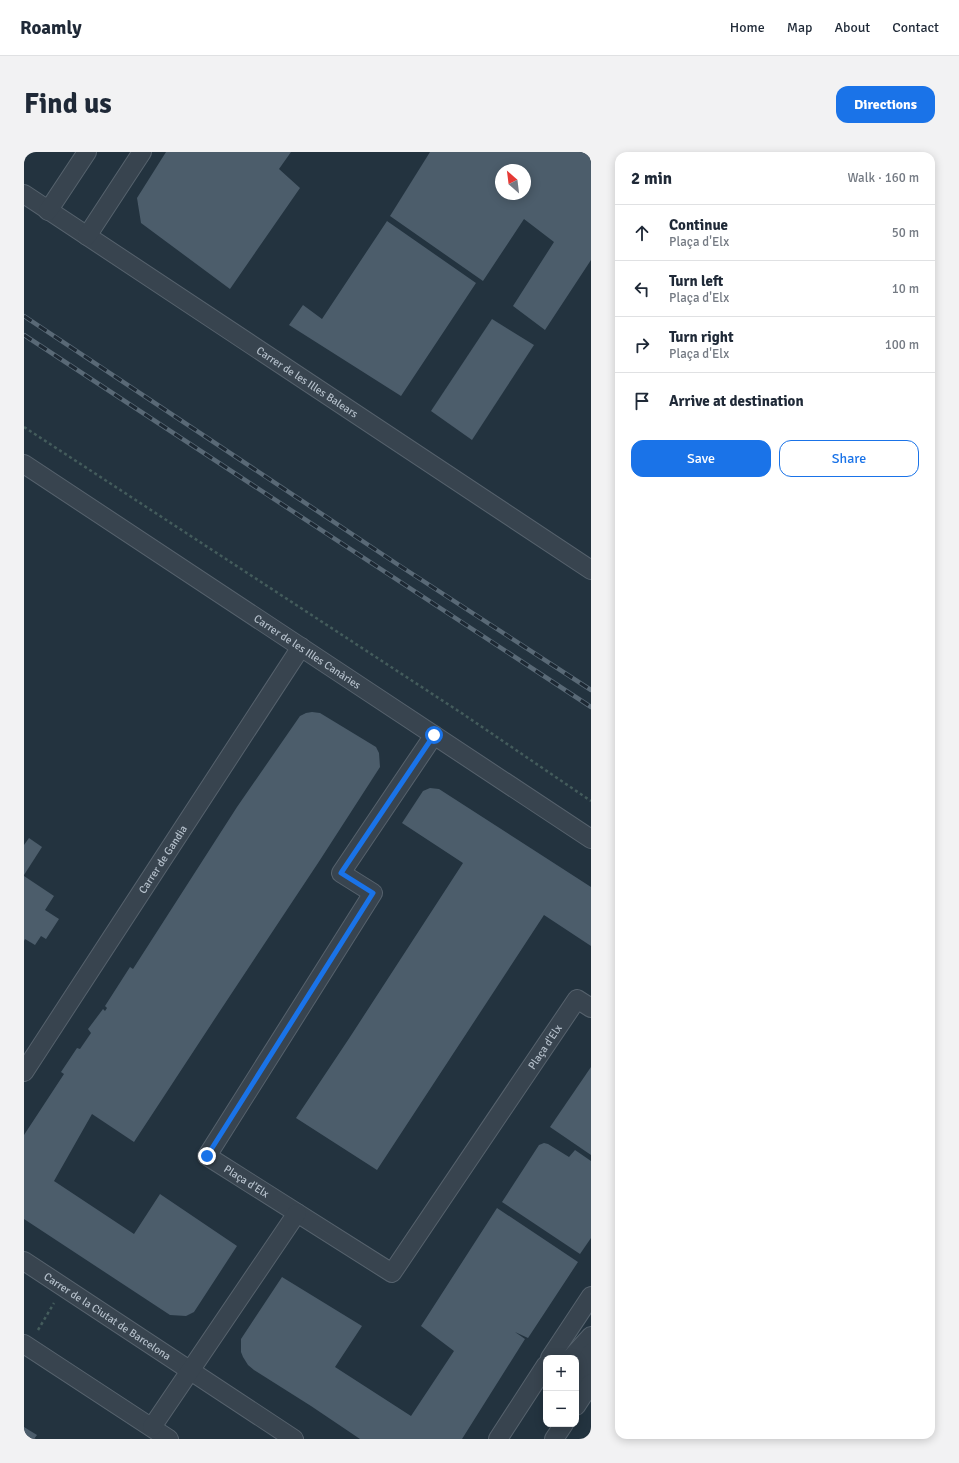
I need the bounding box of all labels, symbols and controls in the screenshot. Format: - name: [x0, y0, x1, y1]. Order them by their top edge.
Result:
- text: Roamly: [20, 16, 82, 40]
- text: Home: [730, 19, 765, 36]
- text: Map: [787, 19, 812, 36]
- text: About: [834, 19, 870, 36]
- text: Contact: [892, 19, 939, 36]
- button: Directions: [836, 86, 935, 123]
- text: Find us: [24, 87, 112, 121]
- north arrow: [495, 164, 531, 200]
- text: 2 min: [631, 168, 672, 189]
- text: Walk · 160 m: [848, 170, 919, 186]
- text: Continue: [669, 216, 728, 234]
- icon: ahead: [631, 222, 653, 244]
- text: 50 m: [892, 225, 919, 241]
- text: Plaça d'Elx: [669, 234, 729, 250]
- text: Turn left: [669, 272, 723, 290]
- icon: left: [631, 278, 653, 300]
- text: 10 m: [892, 281, 919, 297]
- text: Plaça d'Elx: [669, 290, 729, 306]
- text: Turn right: [669, 328, 734, 346]
- icon: right: [631, 334, 653, 356]
- text: 100 m: [885, 337, 919, 353]
- street label: Carrer de les Illes Balears: [254, 344, 361, 421]
- text: Plaça d'Elx: [669, 346, 729, 362]
- icon: arrive: [631, 390, 653, 412]
- text: Arrive at destination: [669, 392, 804, 410]
- button: Save: [631, 440, 771, 477]
- button: Share: [779, 440, 919, 477]
- street label: Carrer de les Illes Canàries: [251, 612, 363, 692]
- route start: [425, 726, 443, 744]
- street label: Carrer de Gandia: [136, 823, 190, 896]
- street label: Plaça d'Elx: [526, 1022, 565, 1072]
- route end: [198, 1147, 216, 1165]
- street label: Plaça d'Elx: [221, 1162, 271, 1201]
- street label: Carrer de la Ciutat de Barcelona: [41, 1270, 173, 1363]
- map controls: [543, 1355, 579, 1427]
- button: +: [543, 1355, 579, 1391]
- button: −: [543, 1391, 579, 1427]

